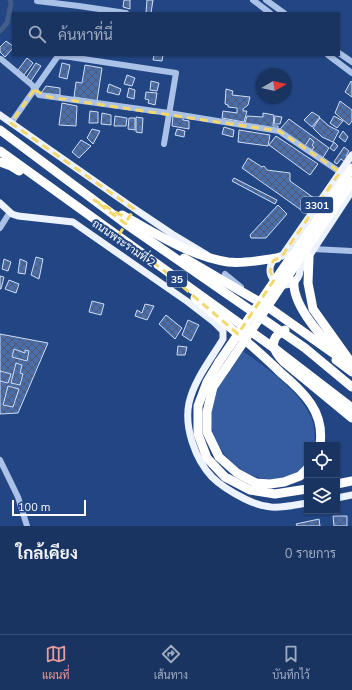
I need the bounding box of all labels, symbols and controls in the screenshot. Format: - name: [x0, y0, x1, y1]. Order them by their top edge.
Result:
- search box: [12, 12, 340, 56]
- icon: search: [26, 23, 48, 45]
- text: ค้นหาที่นี่: [58, 25, 113, 44]
- north arrow: [256, 68, 292, 104]
- road number: 3301: [301, 197, 333, 213]
- street label: ถนนพระรามที่ 2: [90, 213, 161, 270]
- road number: 35: [167, 271, 187, 287]
- map controls: [304, 442, 340, 514]
- button: locate: [304, 442, 340, 478]
- button: layers: [304, 478, 340, 514]
- scale bar: [12, 498, 86, 517]
- text: 100 m: [18, 500, 50, 514]
- text: ใกล้เคียง: [16, 542, 78, 563]
- text: 0 รายการ: [285, 545, 336, 561]
- tab: แผนที่: [42, 643, 70, 682]
- tab: เส้นทาง: [154, 643, 188, 682]
- tab: บันทึกไว้: [272, 643, 310, 682]

